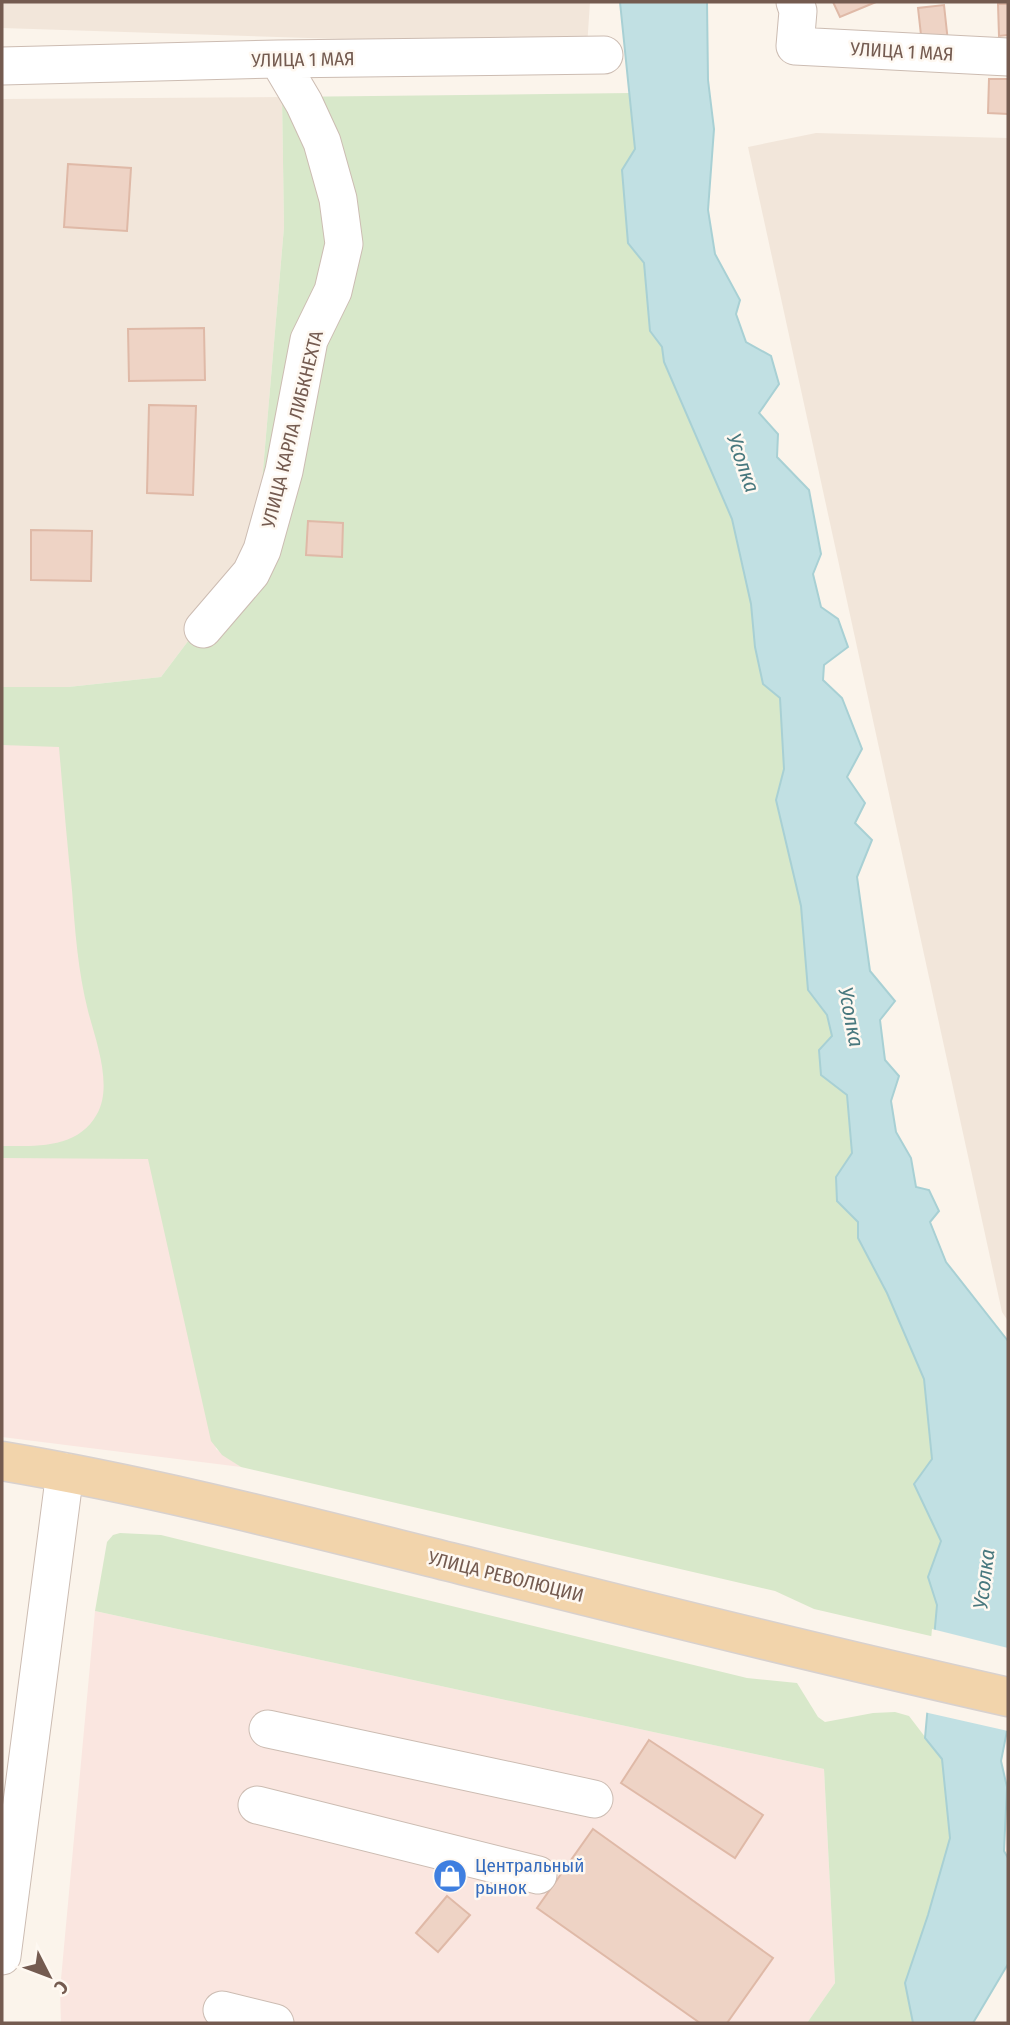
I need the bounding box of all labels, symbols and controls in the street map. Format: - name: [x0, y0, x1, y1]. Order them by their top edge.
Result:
- street label: УЛИЦА 1 МАЯ: [849, 37, 954, 66]
- street label: УЛИЦА 1 МАЯ: [250, 47, 355, 72]
- street label: УЛИЦА КАРЛА ЛИБКНЕХТА: [257, 328, 328, 531]
- water label: Усолка: [721, 430, 765, 496]
- water label: Усолка: [832, 985, 870, 1049]
- street label: УЛИЦА РЕВОЛЮЦИИ: [425, 1546, 586, 1607]
- water label: Усолка: [967, 1547, 1001, 1611]
- place label: Центральный рынок: [475, 1854, 584, 1899]
- shop icon: Центральный рынок: [431, 1857, 469, 1895]
- north arrow: [14, 1941, 84, 2011]
- text: С: [49, 1976, 73, 1998]

